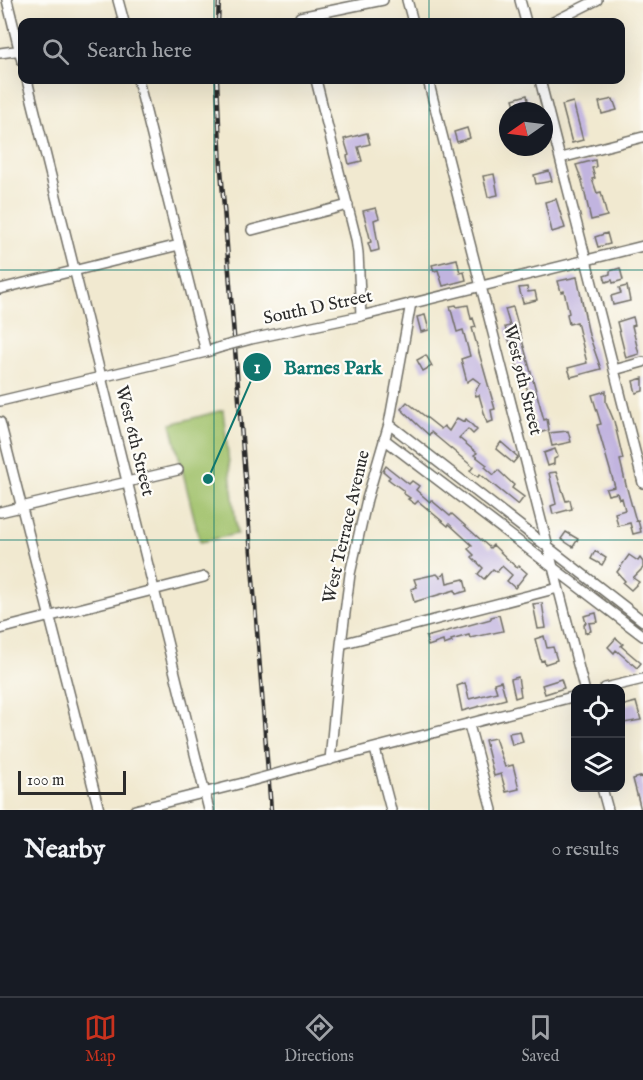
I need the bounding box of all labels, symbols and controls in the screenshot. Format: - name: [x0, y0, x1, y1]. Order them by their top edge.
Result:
- search box: [18, 18, 625, 84]
- icon: search: [39, 35, 72, 68]
- text: Search here: [87, 37, 192, 65]
- north arrow: [499, 102, 553, 156]
- street label: South D Street: [261, 285, 375, 331]
- street label: West 9th Street: [497, 322, 547, 438]
- callout: Barnes Park: [242, 348, 394, 386]
- text: Barnes Park: [284, 356, 384, 381]
- text: 1: [254, 357, 261, 380]
- street label: West 6th Street: [109, 383, 159, 499]
- street label: West Terrace Avenue: [318, 448, 376, 606]
- map controls: [571, 684, 625, 792]
- button: locate: [571, 684, 625, 738]
- button: layers: [571, 738, 625, 792]
- scale bar: [18, 768, 126, 796]
- text: 100 m: [27, 771, 64, 791]
- text: Nearby: [24, 833, 105, 866]
- text: 0 results: [552, 837, 619, 862]
- tab: Map: [84, 1011, 117, 1067]
- tab: Directions: [284, 1011, 354, 1067]
- tab: Saved: [521, 1011, 559, 1067]

